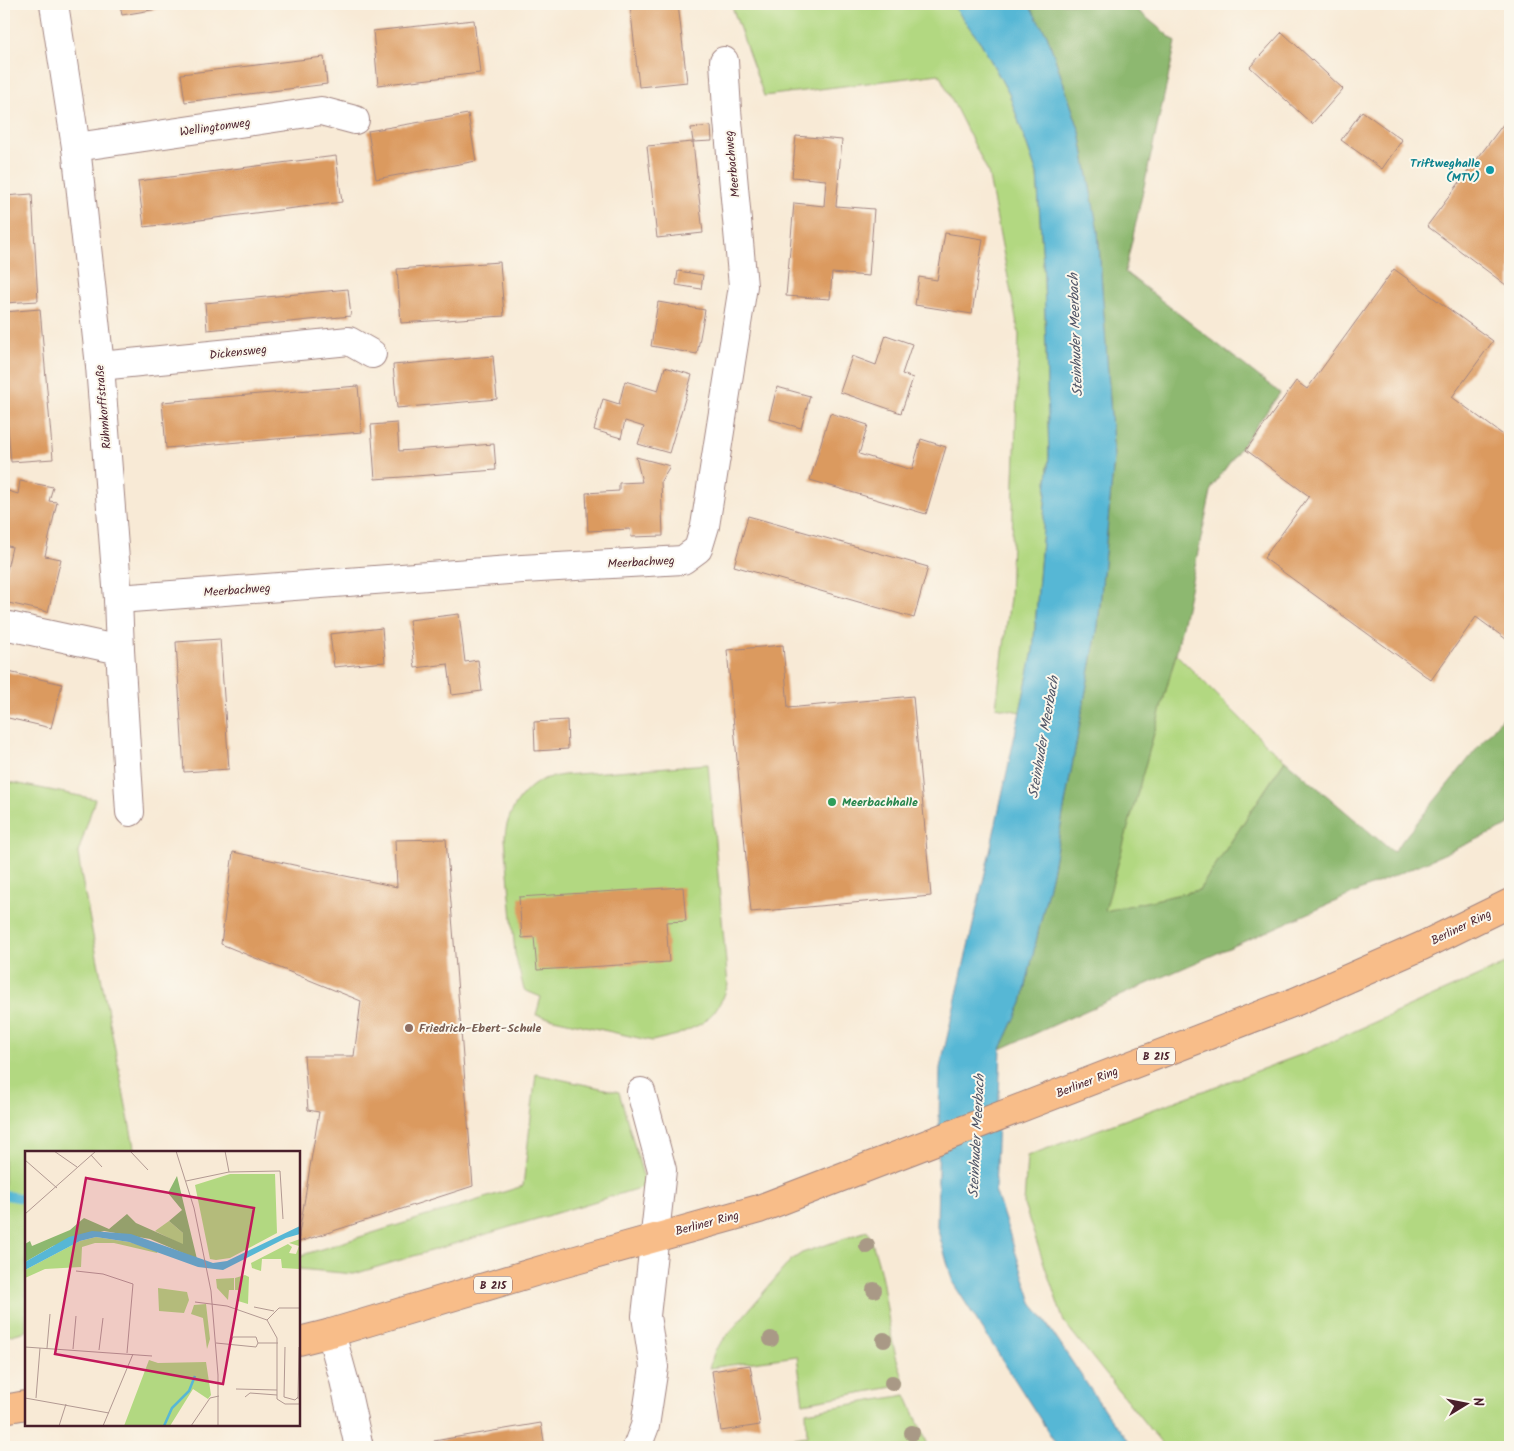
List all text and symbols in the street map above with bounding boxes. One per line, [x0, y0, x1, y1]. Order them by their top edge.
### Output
street label: Wellingtonweg [178, 113, 252, 142]
street label: Meerbachweg [720, 129, 745, 198]
place label: Triftweghalle (MTV) [1410, 154, 1480, 187]
marker: Triftweghalle (MTV) [1484, 164, 1496, 176]
water label: Steinhuder Meerbach [1063, 271, 1089, 397]
street label: Dickensweg [208, 340, 268, 365]
street label: Rühmkorffstraße [90, 363, 117, 450]
street label: Meerbachweg [607, 551, 675, 574]
street label: Meerbachweg [203, 579, 271, 602]
water label: Steinhuder Meerbach [1022, 673, 1066, 800]
place label: Meerbachhalle [842, 793, 918, 812]
marker: Meerbachhalle [826, 796, 838, 808]
street label: Berliner Ring [1428, 904, 1495, 950]
place label: Friedrich-Ebert-Schule [419, 1019, 541, 1038]
marker: Friedrich-Ebert-Schule [403, 1022, 415, 1034]
road number: B 215 [1137, 1048, 1175, 1064]
street label: Berliner Ring [1053, 1062, 1121, 1103]
water label: Steinhuder Meerbach [963, 1072, 991, 1198]
inset map [25, 1151, 300, 1426]
street label: Berliner Ring [673, 1206, 741, 1241]
road number: B 215 [474, 1276, 512, 1294]
north arrow [1442, 1378, 1492, 1428]
text: N [1466, 1396, 1489, 1408]

